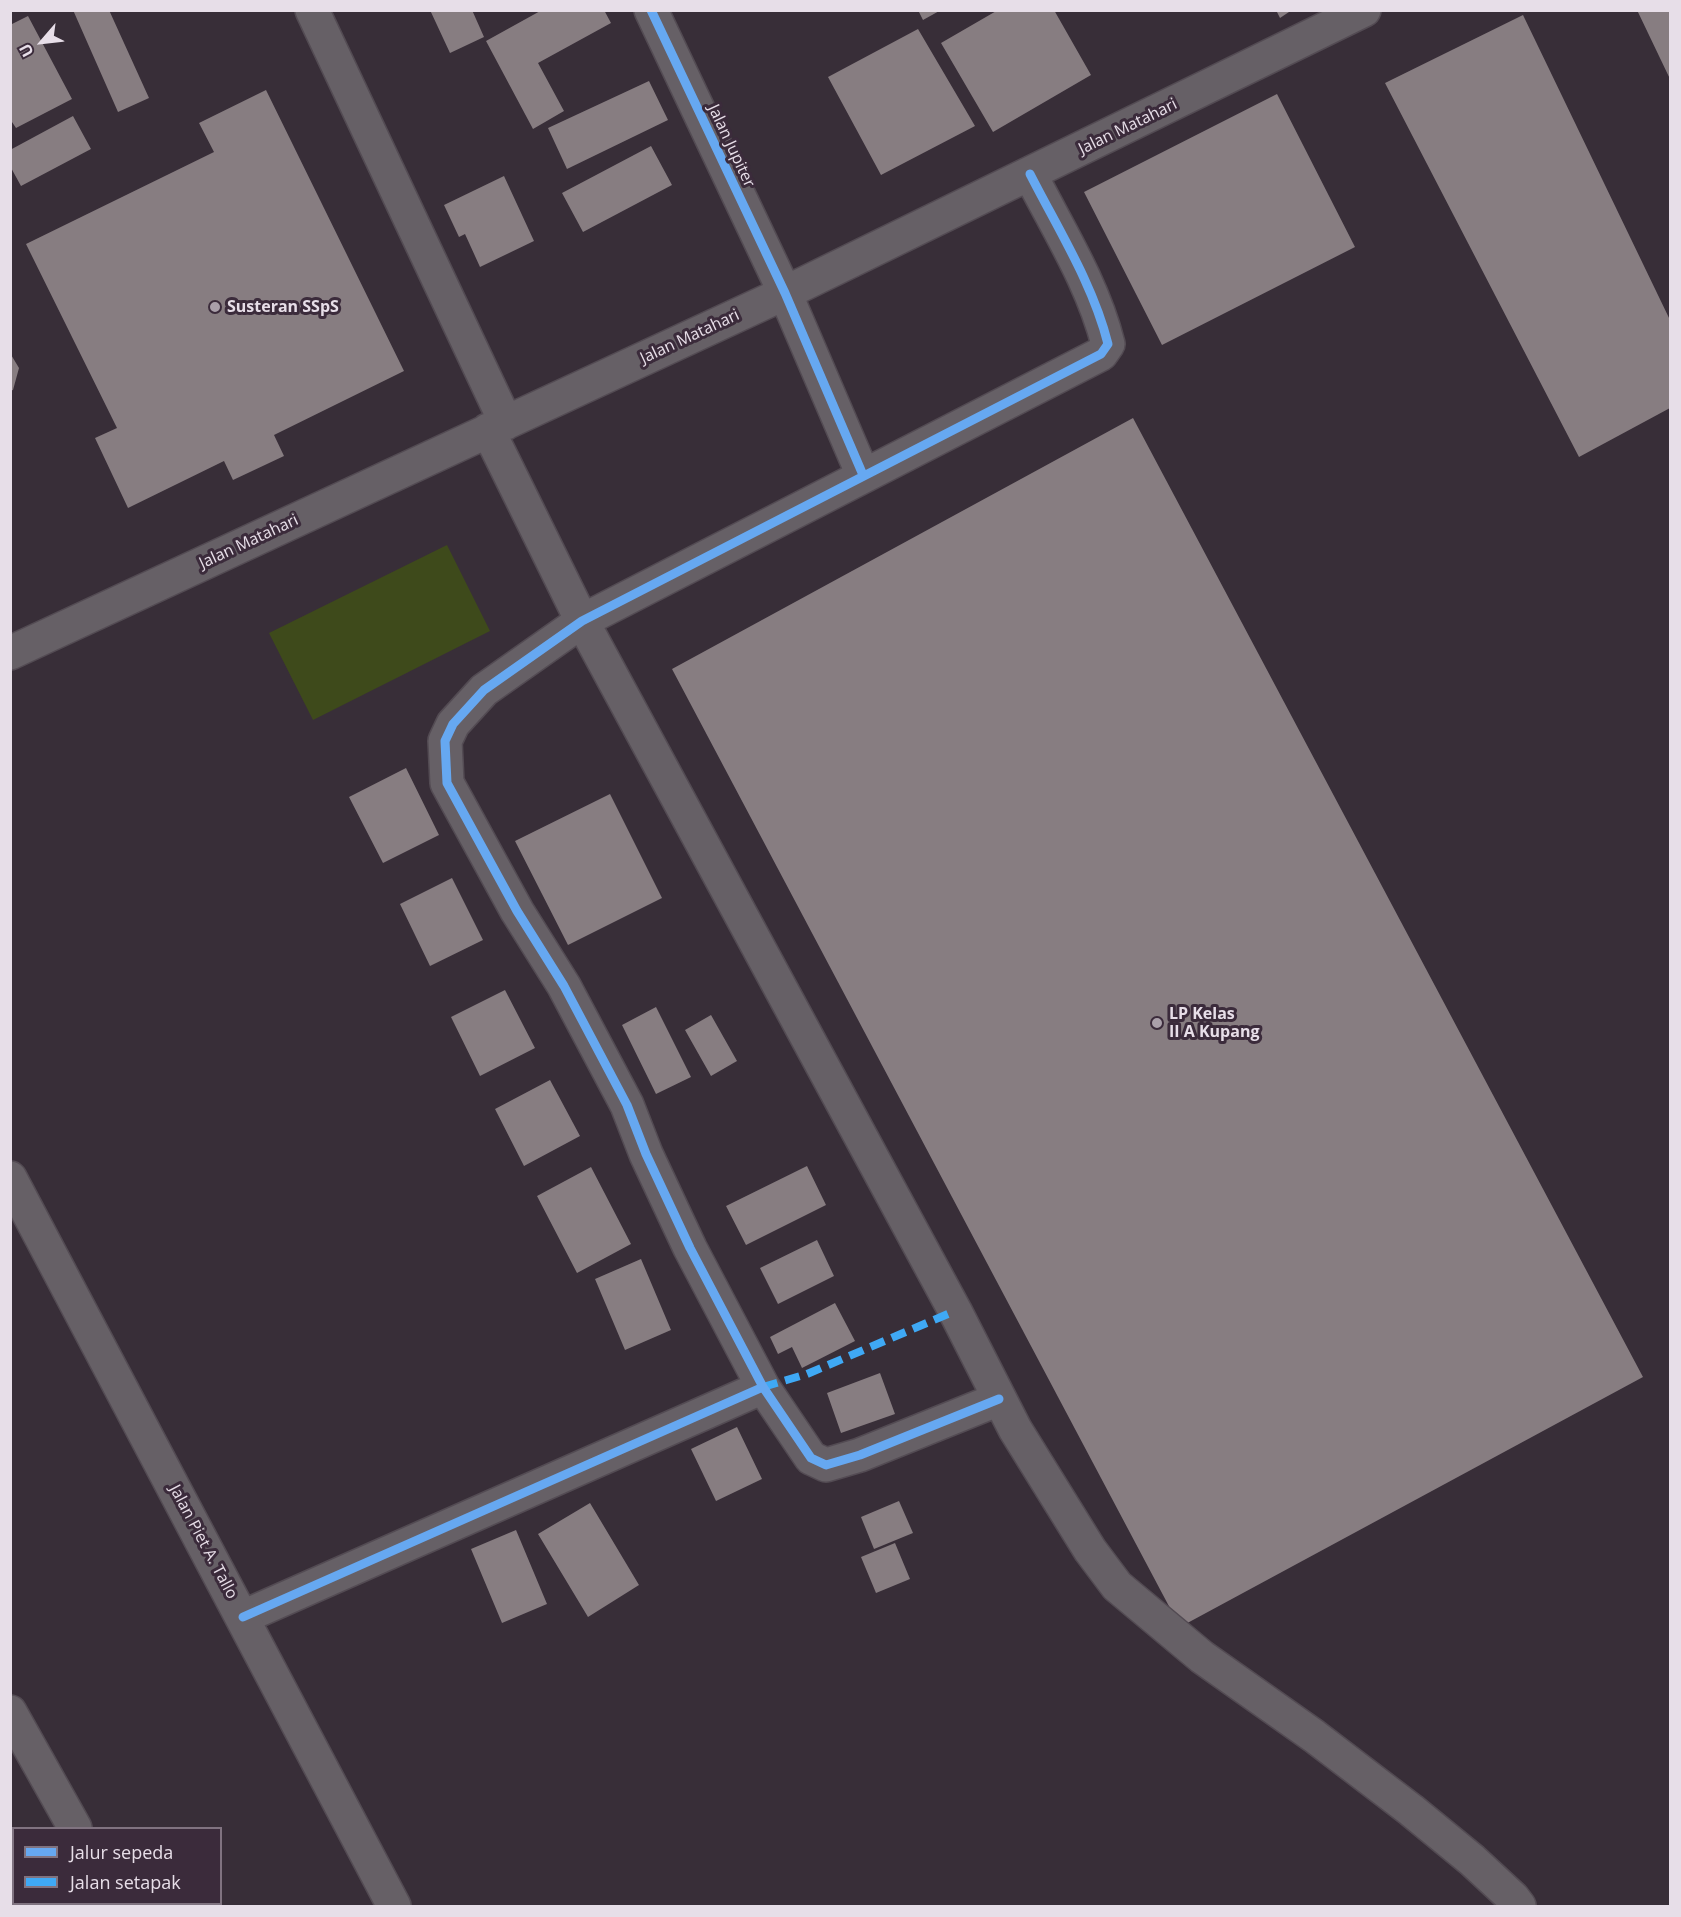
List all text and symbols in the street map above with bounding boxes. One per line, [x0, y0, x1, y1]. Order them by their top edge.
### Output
north arrow [12, 12, 72, 72]
text: U [14, 40, 39, 61]
street label: Jalan Matahari [1076, 95, 1180, 159]
street label: Jalan Jupiter [703, 101, 759, 191]
place label: Susteran SSpS [227, 297, 339, 317]
marker: Susteran SSpS [208, 300, 222, 314]
street label: Jalan Matahari [637, 306, 743, 368]
street label: Jalan Matahari [196, 511, 302, 573]
place label: LP Kelas II A Kupang [1169, 1004, 1259, 1042]
marker: LP Kelas II A Kupang [1150, 1016, 1164, 1030]
street label: Jalan Piet A. Tallo [165, 1482, 241, 1602]
legend [12, 1827, 222, 1905]
text: Jalur sepeda [70, 1840, 173, 1864]
text: Jalan setapak [70, 1870, 181, 1894]

